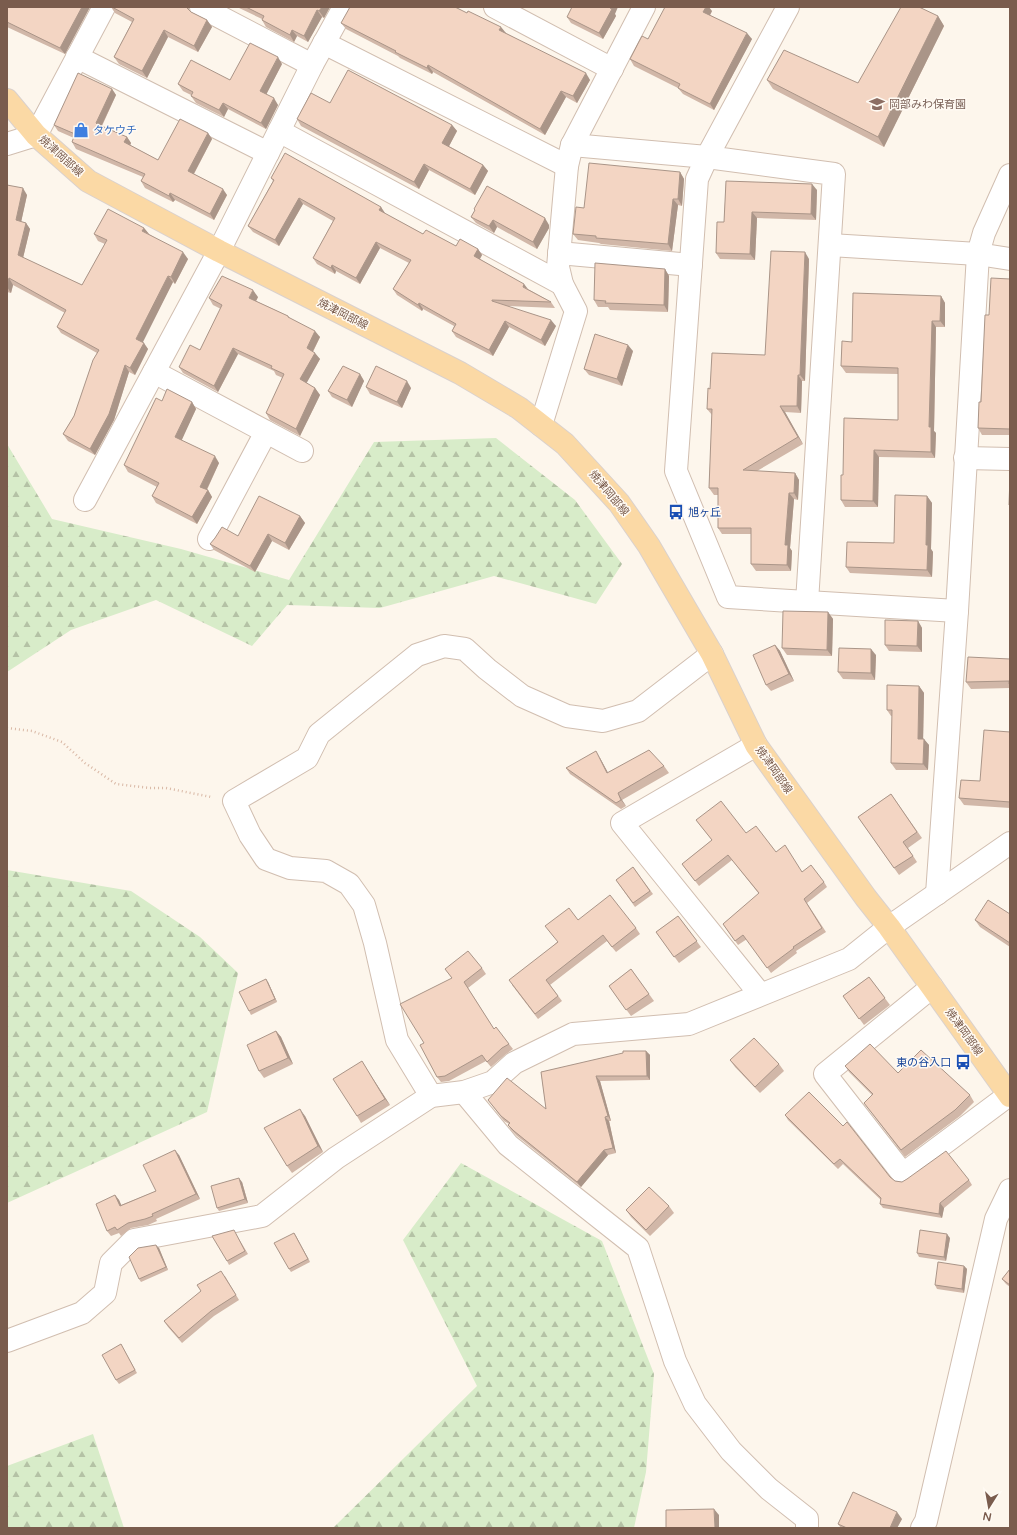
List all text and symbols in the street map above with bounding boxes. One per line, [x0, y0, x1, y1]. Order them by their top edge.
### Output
school or university icon: 岡部みわ保育園 [868, 95, 886, 113]
place label: 岡部みわ保育園 [889, 98, 966, 111]
shop icon: タケウチ [72, 121, 90, 139]
place label: タケウチ [93, 124, 137, 137]
street label: 焼津岡部線 [36, 133, 86, 179]
street label: 焼津岡部線 [316, 296, 370, 332]
street label: 焼津岡部線 [586, 468, 632, 518]
bus stop icon: 旭ヶ丘 [667, 503, 685, 521]
place label: 旭ヶ丘 [688, 506, 721, 519]
street label: 焼津岡部線 [753, 744, 795, 796]
street label: 焼津岡部線 [943, 1006, 985, 1058]
bus stop icon: 東の谷入口 [954, 1053, 972, 1071]
place label: 東の谷入口 [896, 1056, 951, 1069]
north arrow [969, 1487, 1009, 1527]
text: N [982, 1509, 993, 1524]

